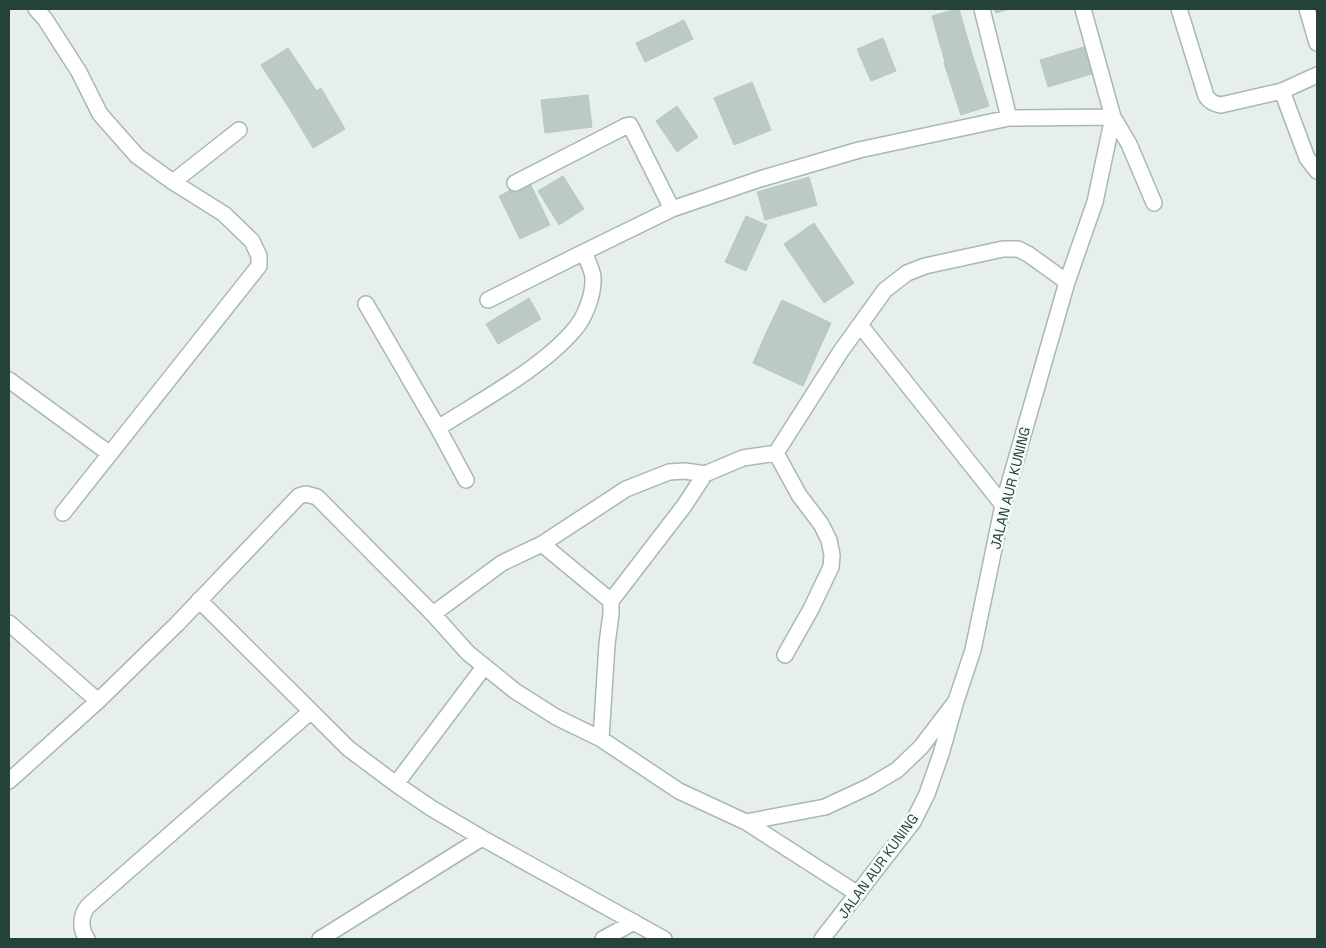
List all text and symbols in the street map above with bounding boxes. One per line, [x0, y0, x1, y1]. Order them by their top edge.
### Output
street label: JALAN AUR KUNING [986, 425, 1034, 551]
street label: JALAN AUR KUNING [834, 810, 922, 922]

